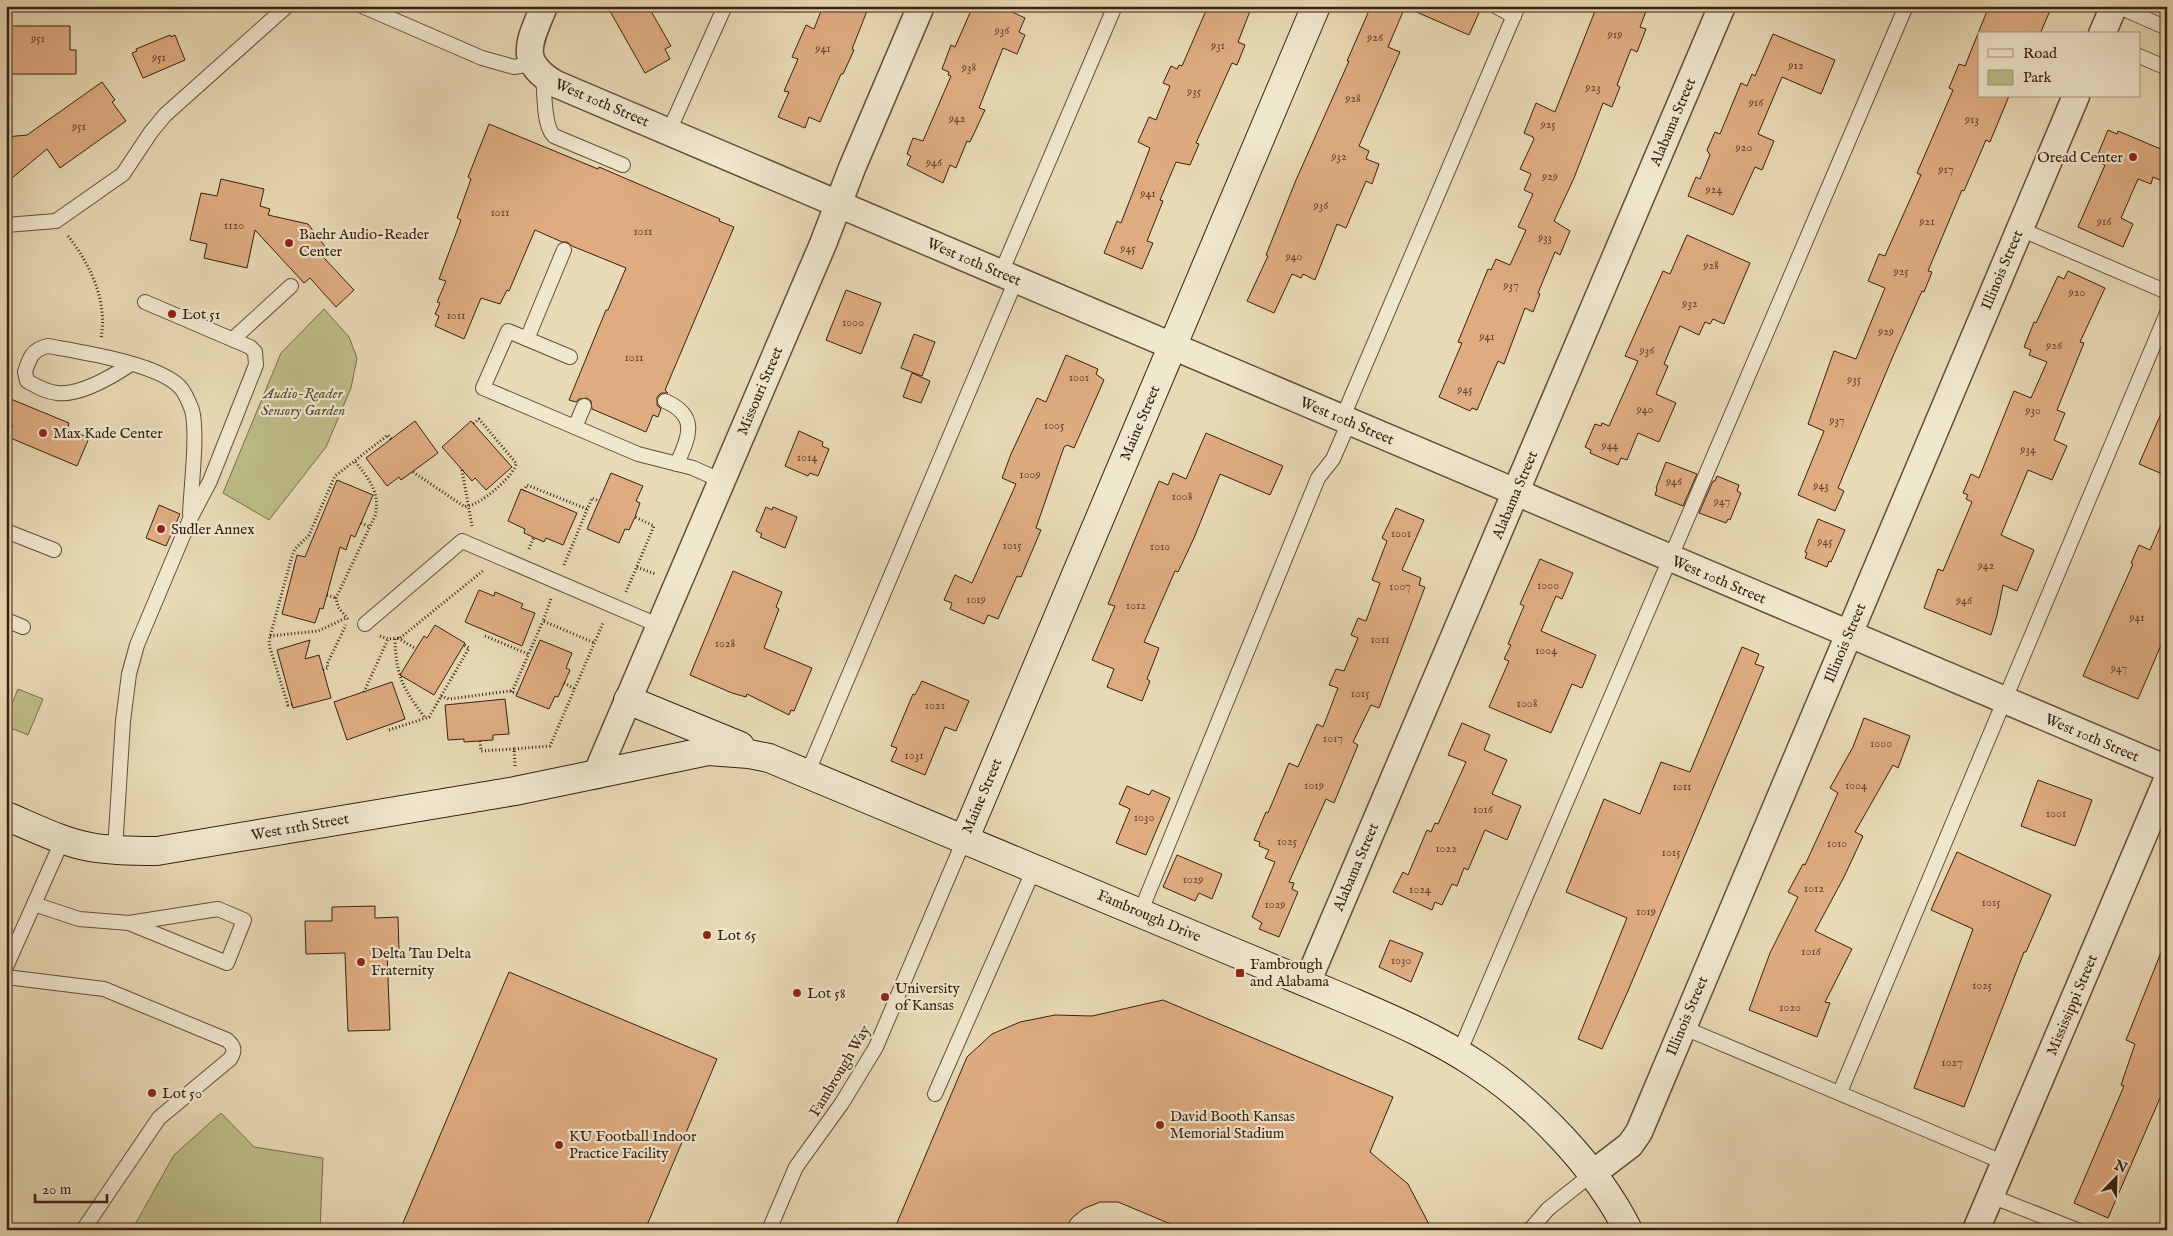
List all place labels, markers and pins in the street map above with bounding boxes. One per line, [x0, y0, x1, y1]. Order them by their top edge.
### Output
place label: Oread Center [2037, 148, 2123, 167]
marker: Oread Center [2127, 151, 2139, 163]
place label: Baehr Audio-Reader Center [299, 225, 430, 261]
marker: Baehr Audio-Reader Center [283, 237, 295, 249]
place label: Lot 51 [182, 305, 220, 324]
marker: Lot 51 [166, 308, 178, 320]
place label: Max Kade Center [53, 424, 163, 443]
marker: Max Kade Center [37, 427, 49, 439]
place label: Sudler Annex [171, 520, 255, 539]
marker: Sudler Annex [155, 523, 167, 535]
place label: Lot 65 [717, 926, 757, 945]
marker: Lot 65 [701, 929, 713, 941]
place label: Delta Tau Delta Fraternity [371, 944, 471, 980]
place label: Fambrough and Alabama [1250, 955, 1330, 991]
marker: Delta Tau Delta Fraternity [355, 956, 367, 968]
marker: Fambrough and Alabama [1234, 967, 1246, 979]
place label: University of Kansas [895, 979, 961, 1015]
place label: Lot 58 [807, 984, 846, 1003]
marker: Lot 58 [791, 987, 803, 999]
marker: University of Kansas [879, 991, 891, 1003]
place label: Lot 50 [162, 1084, 202, 1103]
marker: Lot 50 [146, 1087, 158, 1099]
place label: David Booth Kansas Memorial Stadium [1170, 1107, 1295, 1143]
marker: David Booth Kansas Memorial Stadium [1154, 1119, 1166, 1131]
place label: KU Football Indoor Practice Facility [569, 1127, 697, 1163]
marker: KU Football Indoor Practice Facility [553, 1139, 565, 1151]

